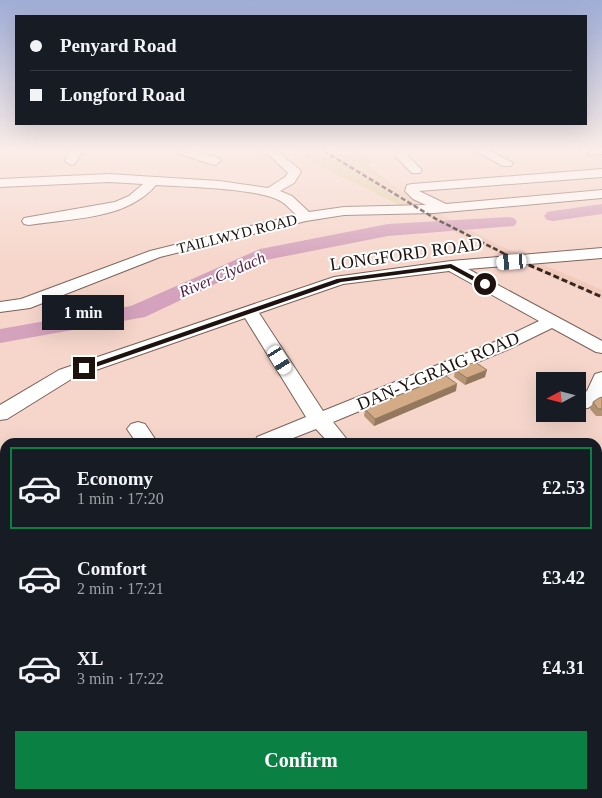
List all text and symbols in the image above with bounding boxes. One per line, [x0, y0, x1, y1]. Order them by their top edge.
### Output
text: Penyard Road [60, 35, 177, 56]
text: Longford Road [60, 84, 185, 105]
street label: TAILLWYD ROAD [175, 211, 299, 257]
street label: LONGFORD ROAD [329, 233, 483, 275]
water label: River Clydach [176, 249, 268, 302]
car [496, 253, 527, 271]
route start [474, 273, 496, 295]
callout: 1 min [43, 296, 125, 330]
text: 1 min [64, 304, 102, 321]
street label: DAN-Y-GRAIG ROAD [354, 328, 522, 414]
car [265, 343, 294, 377]
route end [73, 357, 95, 379]
north arrow [536, 372, 586, 422]
map controls [536, 372, 586, 422]
icon: car [17, 466, 62, 511]
text: Economy [77, 468, 153, 489]
text: £2.53 [542, 477, 585, 498]
text: 1 min · 17:20 [77, 490, 164, 507]
icon: car [17, 556, 62, 601]
text: Comfort [77, 558, 147, 579]
text: £3.42 [542, 567, 585, 588]
text: 2 min · 17:21 [77, 580, 164, 597]
icon: car [17, 646, 62, 691]
text: XL [77, 648, 103, 669]
text: £4.31 [542, 657, 585, 678]
text: 3 min · 17:22 [77, 670, 164, 687]
button: Confirm [15, 731, 587, 789]

